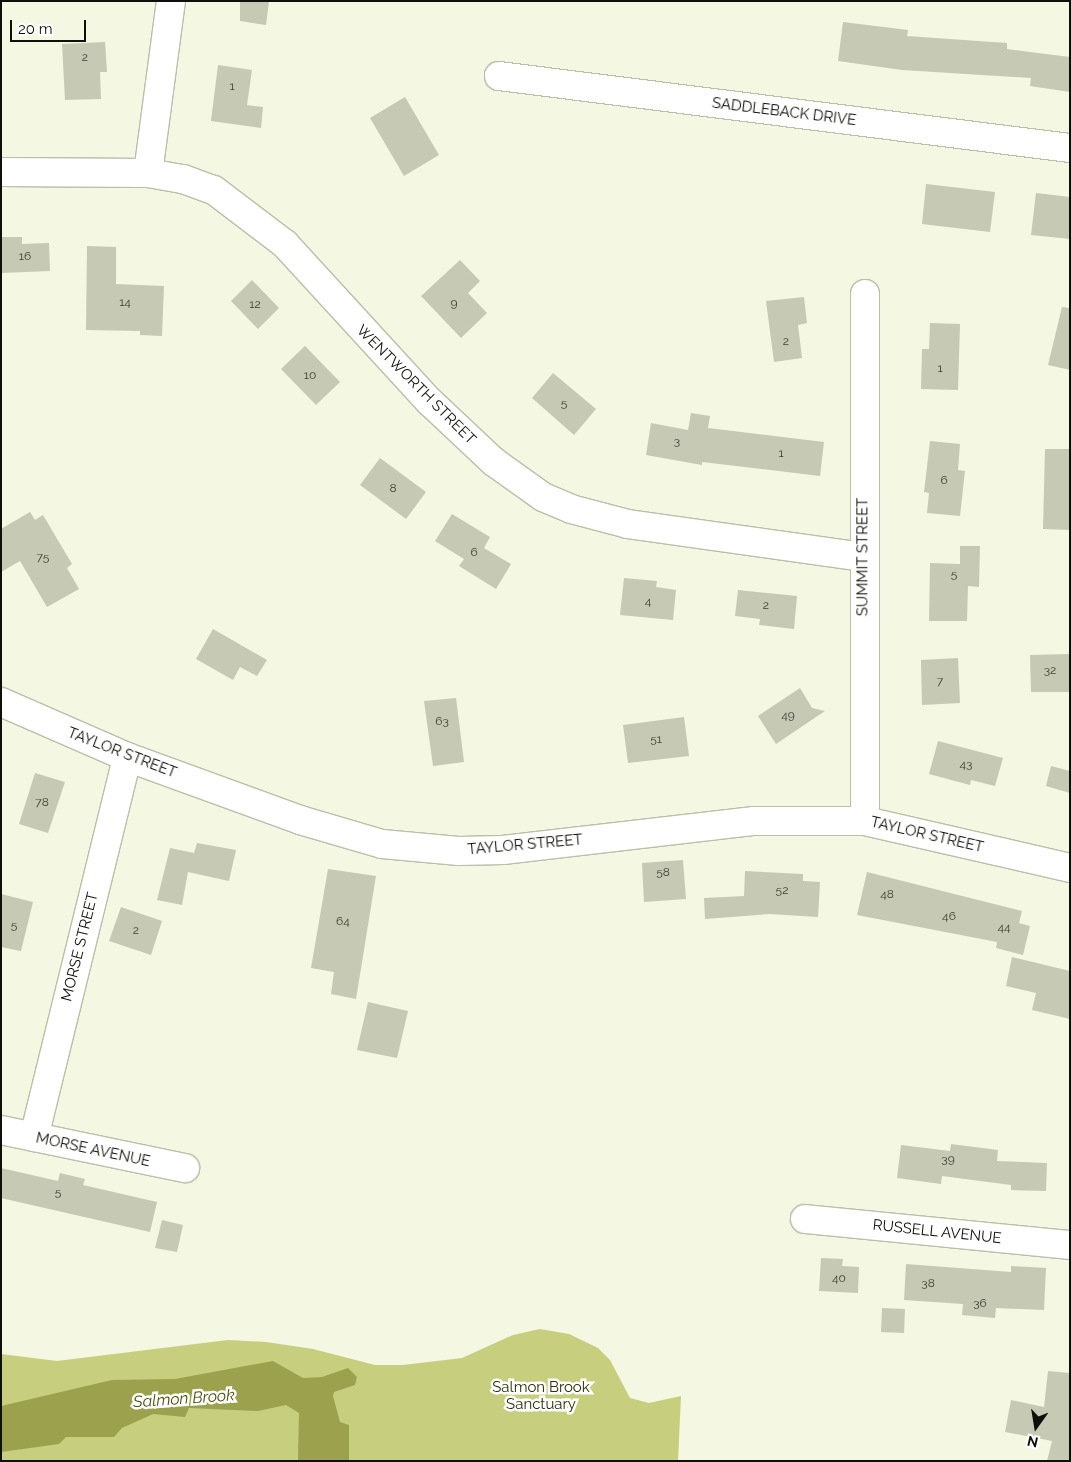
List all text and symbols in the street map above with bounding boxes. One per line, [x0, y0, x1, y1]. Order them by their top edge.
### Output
scale bar [12, 10, 89, 42]
text: 20 m [18, 20, 53, 38]
house number: 2 [82, 51, 88, 65]
house number: 1 [229, 80, 235, 94]
street label: SADDLEBACK DRIVE [711, 94, 857, 130]
house number: 16 [19, 250, 31, 264]
house number: 14 [119, 296, 131, 310]
house number: 9 [450, 297, 458, 311]
house number: 12 [249, 298, 261, 312]
street label: WENTWORTH STREET [353, 322, 479, 448]
house number: 2 [783, 335, 789, 349]
house number: 1 [937, 362, 943, 376]
house number: 10 [304, 369, 316, 383]
house number: 5 [561, 397, 567, 411]
house number: 3 [674, 435, 680, 449]
house number: 1 [778, 447, 784, 461]
house number: 6 [940, 474, 948, 488]
house number: 8 [389, 482, 397, 496]
street label: SUMMIT STREET [854, 498, 872, 616]
house number: 6 [470, 546, 478, 560]
house number: 75 [37, 551, 49, 565]
house number: 5 [951, 568, 957, 582]
house number: 4 [645, 595, 651, 609]
house number: 2 [763, 599, 769, 613]
house number: 32 [1044, 664, 1056, 678]
house number: 7 [937, 675, 943, 689]
house number: 49 [781, 709, 795, 723]
house number: 63 [435, 715, 449, 729]
street label: TAYLOR STREET [65, 724, 179, 782]
house number: 51 [650, 733, 662, 747]
house number: 43 [960, 758, 972, 772]
house number: 78 [35, 796, 49, 810]
street label: TAYLOR STREET [869, 813, 985, 857]
street label: TAYLOR STREET [467, 831, 583, 859]
house number: 58 [656, 866, 670, 880]
house number: 52 [776, 884, 788, 898]
house number: 48 [880, 888, 894, 902]
street label: MORSE STREET [58, 891, 102, 1003]
house number: 46 [942, 910, 956, 924]
house number: 64 [336, 915, 350, 929]
house number: 5 [11, 919, 17, 933]
house number: 44 [997, 921, 1011, 935]
house number: 2 [133, 924, 139, 938]
street label: MORSE AVENUE [34, 1129, 152, 1171]
house number: 39 [941, 1153, 955, 1167]
house number: 5 [55, 1186, 61, 1200]
street label: RUSSELL AVENUE [871, 1216, 1003, 1248]
house number: 40 [832, 1272, 846, 1286]
house number: 38 [921, 1277, 935, 1291]
house number: 36 [973, 1297, 987, 1311]
park label: Salmon Brook Sanctuary [492, 1378, 590, 1413]
water label: Salmon Brook [133, 1386, 235, 1412]
north arrow [1011, 1402, 1061, 1452]
text: N [1026, 1433, 1040, 1451]

